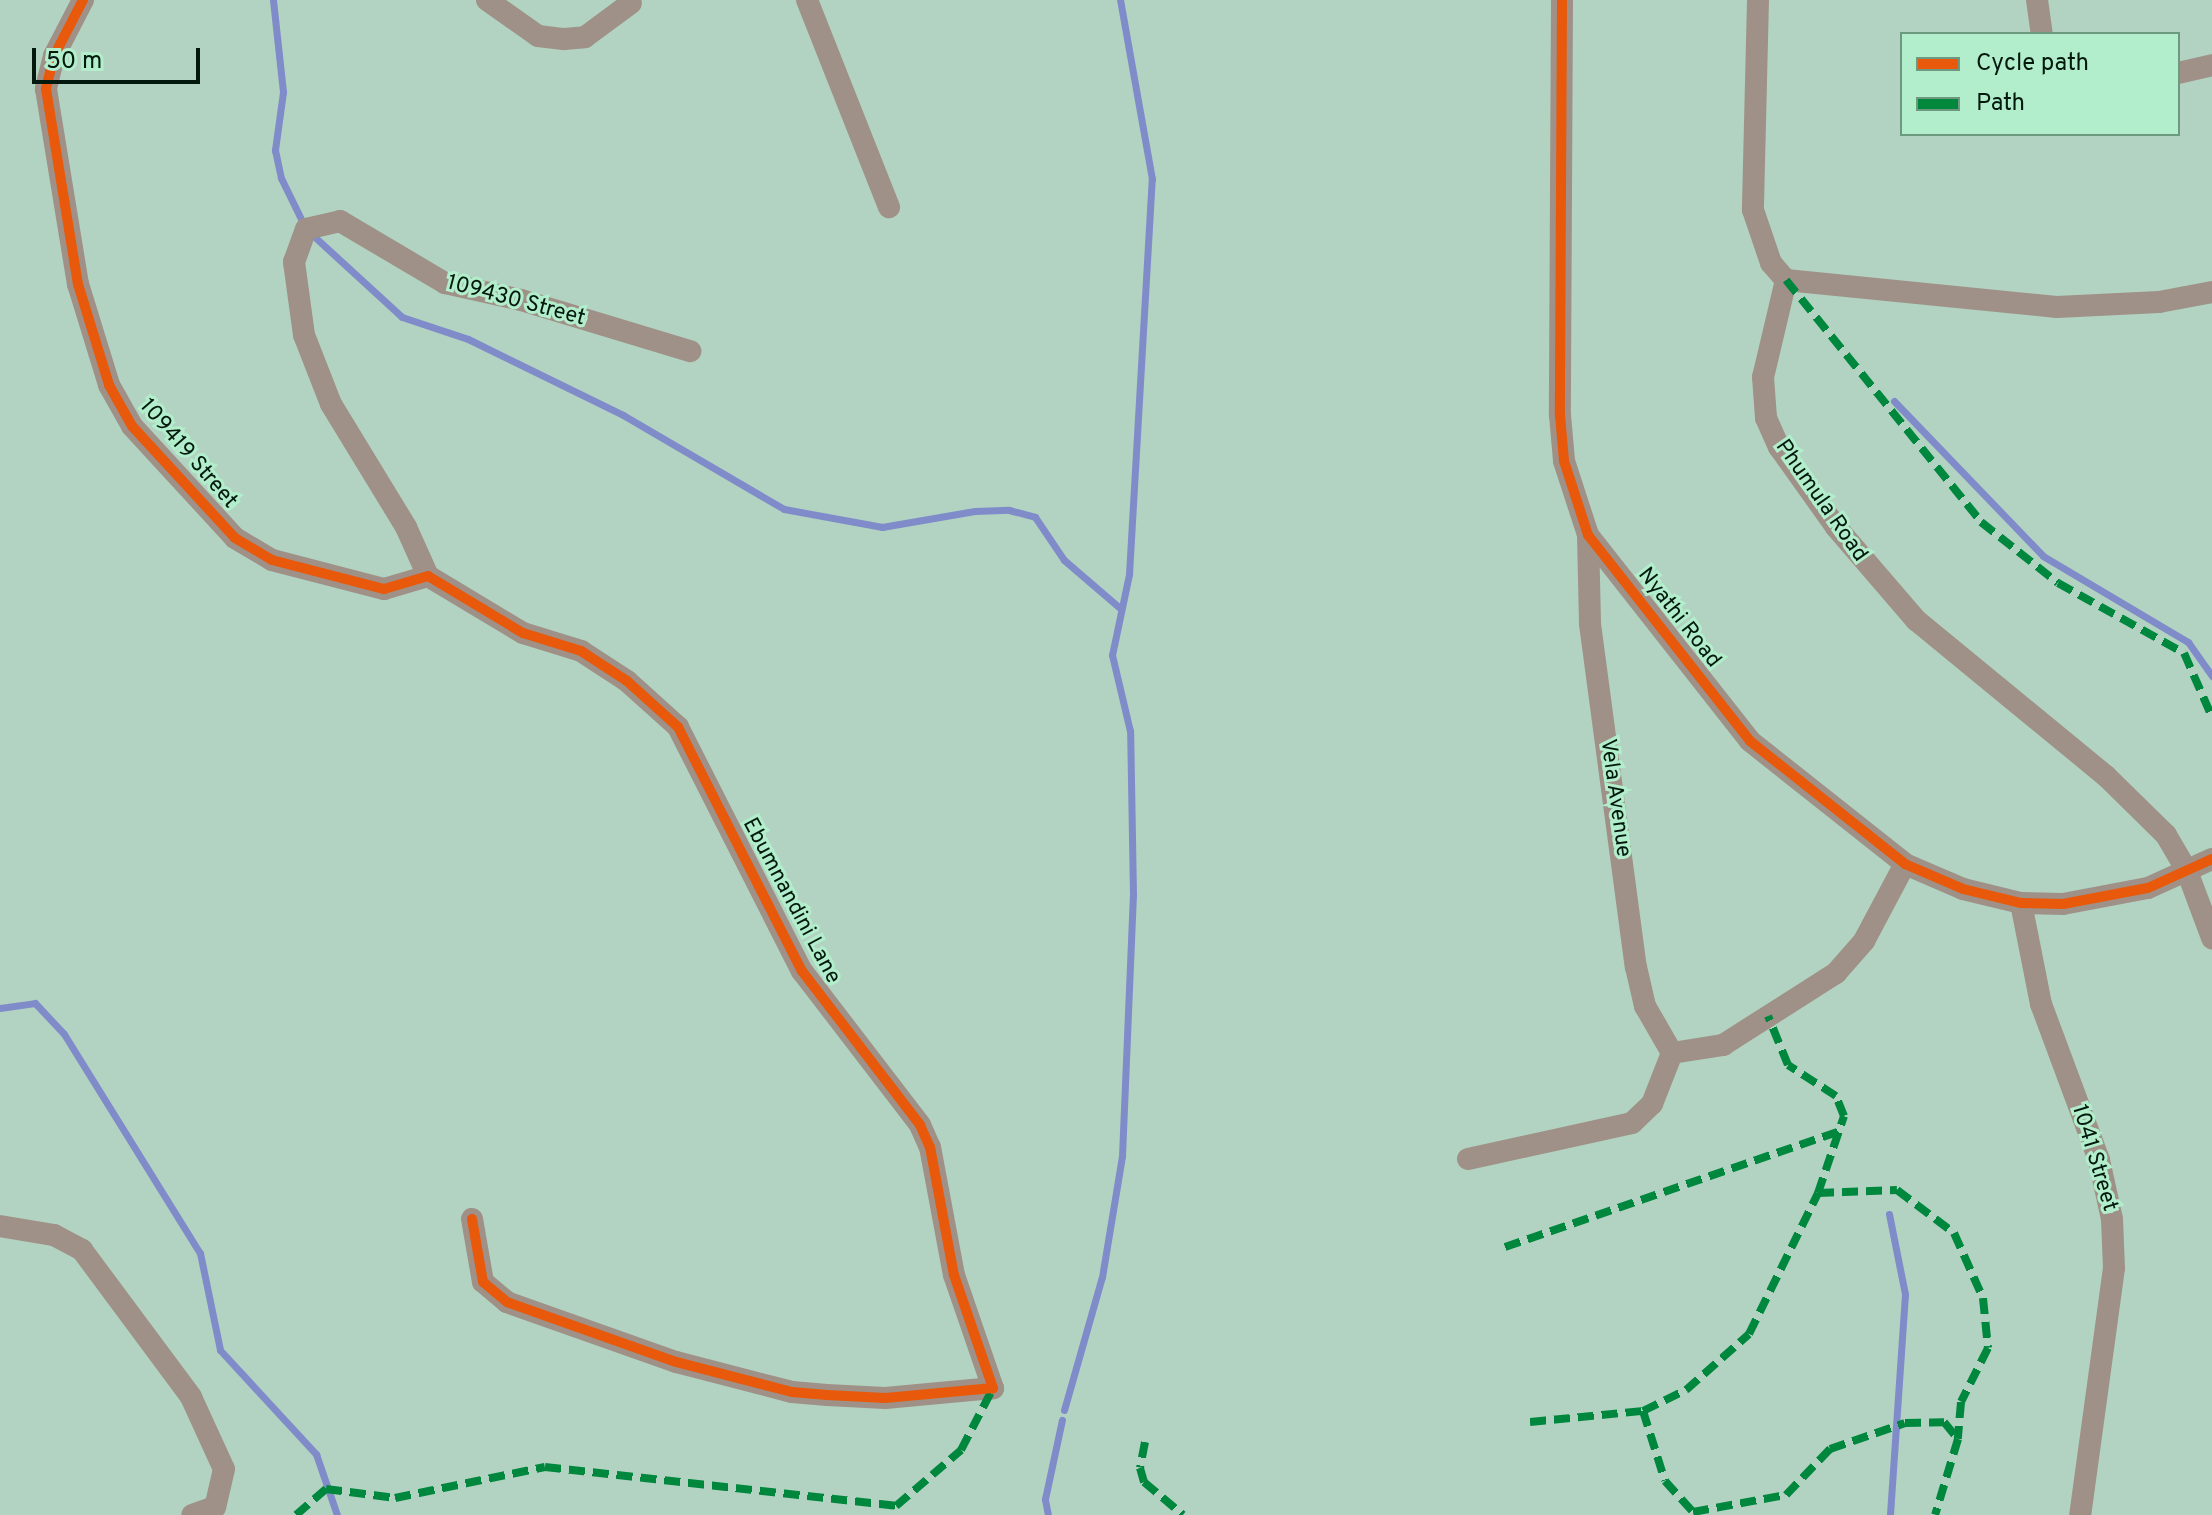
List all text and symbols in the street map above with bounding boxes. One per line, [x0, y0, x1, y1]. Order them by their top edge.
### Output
scale bar [36, 32, 204, 82]
legend [1900, 32, 2180, 136]
text: 50 m [46, 47, 102, 77]
text: Cycle path [1976, 49, 2089, 79]
text: Path [1976, 89, 2025, 119]
street label: 109430 Street [444, 270, 588, 332]
street label: 109419 Street [133, 394, 243, 514]
street label: Phumula Road [1769, 435, 1873, 567]
street label: Nyathi Road [1632, 563, 1726, 673]
street label: Vela Avenue [1594, 737, 1636, 859]
street label: Ebumnandini Lane [736, 814, 846, 988]
street label: 1041 Street [2065, 1102, 2123, 1214]

